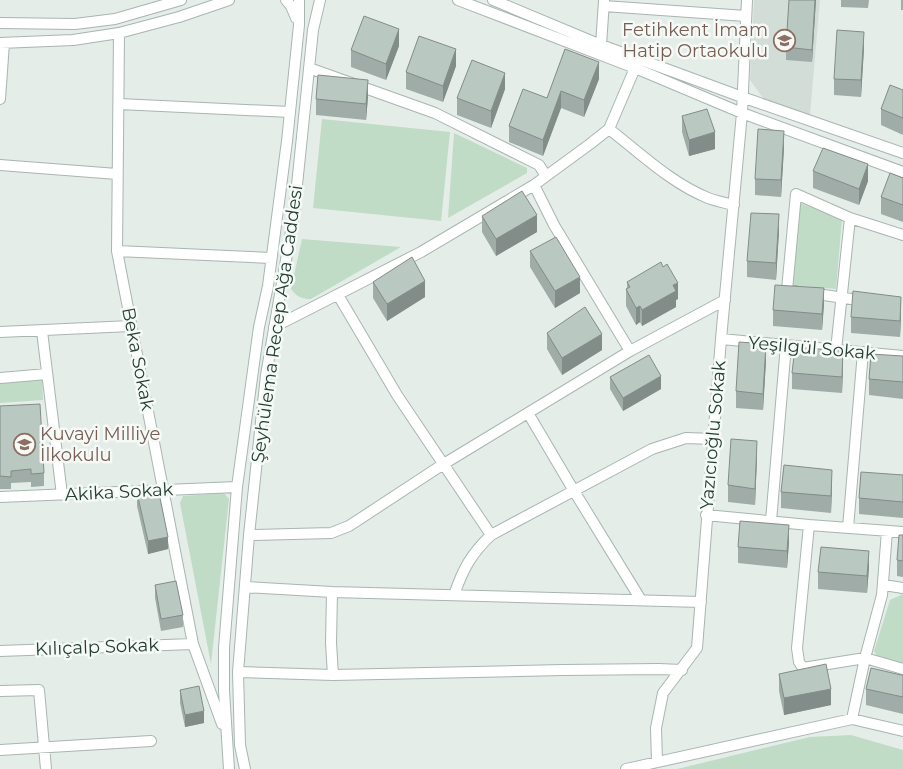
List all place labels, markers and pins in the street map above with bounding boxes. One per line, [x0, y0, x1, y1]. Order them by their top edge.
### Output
place label: Fetihkent İmam Hatip Ortaokulu [622, 19, 768, 62]
school or university icon: Fetihkent İmam Hatip Ortaokulu [772, 28, 796, 52]
place label: Kuvayi Milliye İlkokulu [40, 423, 161, 466]
school or university icon: Kuvayi Milliye İlkokulu [12, 432, 36, 456]

